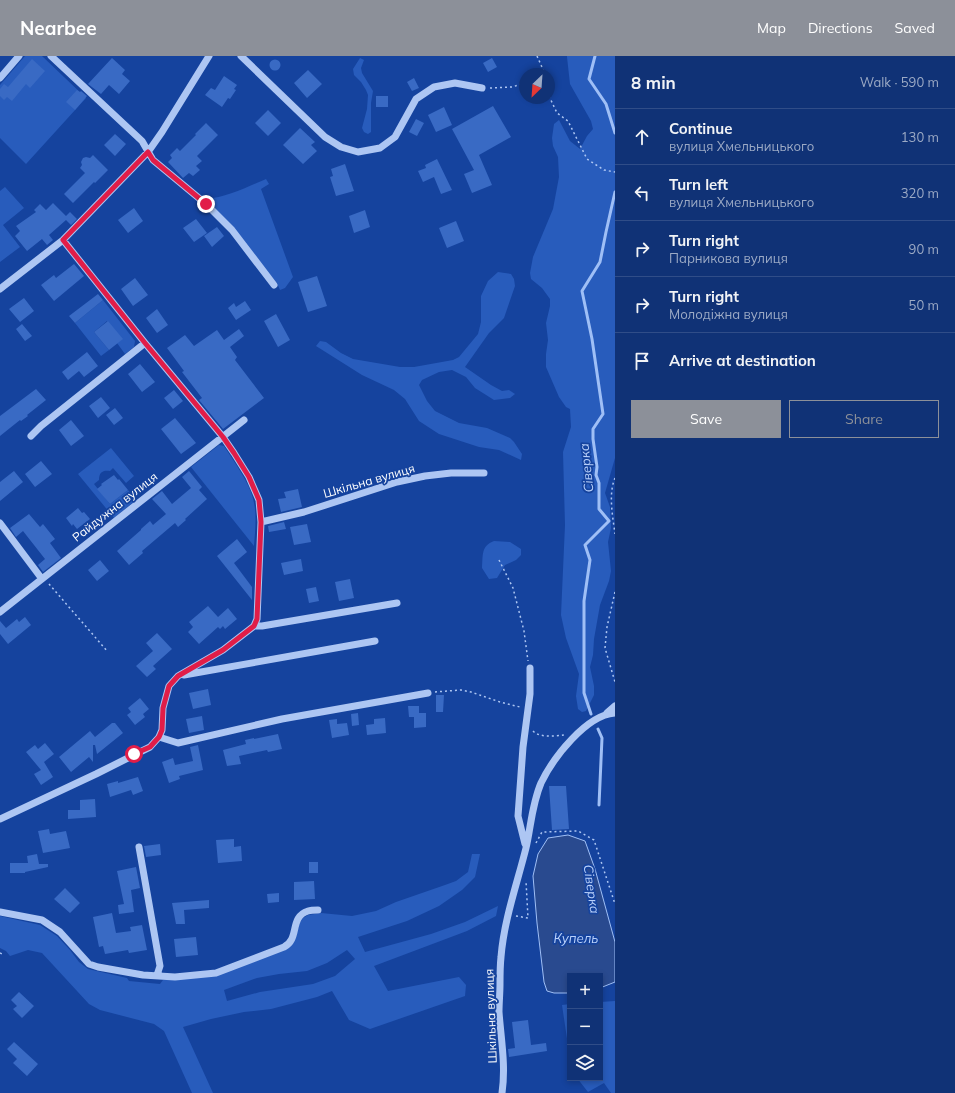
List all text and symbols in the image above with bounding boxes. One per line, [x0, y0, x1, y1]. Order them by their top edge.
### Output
text: Nearbee [20, 16, 97, 40]
text: Map [757, 19, 786, 37]
text: Directions [808, 19, 873, 37]
text: Saved [895, 19, 935, 37]
north arrow [519, 68, 555, 104]
text: 8 min [631, 72, 676, 93]
text: Walk · 590 m [860, 74, 939, 90]
text: Continue [669, 119, 732, 138]
icon: ahead [631, 126, 653, 148]
text: 130 m [901, 129, 939, 145]
text: вулиця Хмельницького [669, 138, 814, 154]
text: Turn left [669, 175, 728, 194]
icon: left [631, 182, 653, 204]
text: 320 m [901, 185, 939, 201]
text: вулиця Хмельницького [669, 194, 814, 210]
route end [197, 195, 215, 213]
text: Turn right [669, 231, 739, 250]
icon: right [631, 238, 653, 260]
text: 90 m [909, 241, 939, 257]
text: Парникова вулиця [669, 250, 788, 266]
text: Turn right [669, 287, 739, 306]
icon: right [631, 294, 653, 316]
text: 50 m [909, 297, 939, 313]
text: Молодіжна вулиця [669, 306, 788, 322]
icon: arrive [631, 350, 653, 372]
text: Arrive at destination [669, 351, 816, 370]
button: Save [631, 400, 781, 438]
button: Share [789, 400, 939, 438]
water label: Сіверка [575, 443, 597, 493]
street label: Шкільна вулиця [321, 460, 416, 501]
street label: Райдужна вулиця [69, 469, 160, 545]
route start [125, 745, 143, 763]
water label: Сіверка [581, 863, 603, 915]
water label: Купель [554, 930, 598, 946]
street label: Шкільна вулиця [481, 968, 500, 1064]
map controls [567, 973, 603, 1081]
button: + [567, 973, 603, 1009]
button: − [567, 1009, 603, 1045]
button: layers [567, 1045, 603, 1081]

